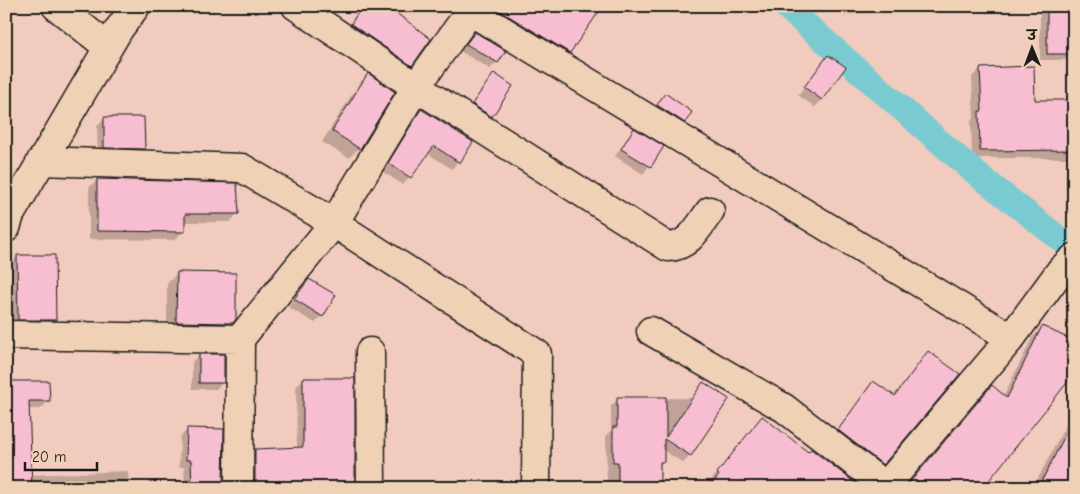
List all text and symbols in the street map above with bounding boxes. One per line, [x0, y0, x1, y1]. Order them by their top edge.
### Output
north arrow [1008, 22, 1058, 72]
text: उ [1025, 27, 1038, 44]
scale bar [25, 439, 98, 471]
text: 20 m [32, 448, 66, 466]

